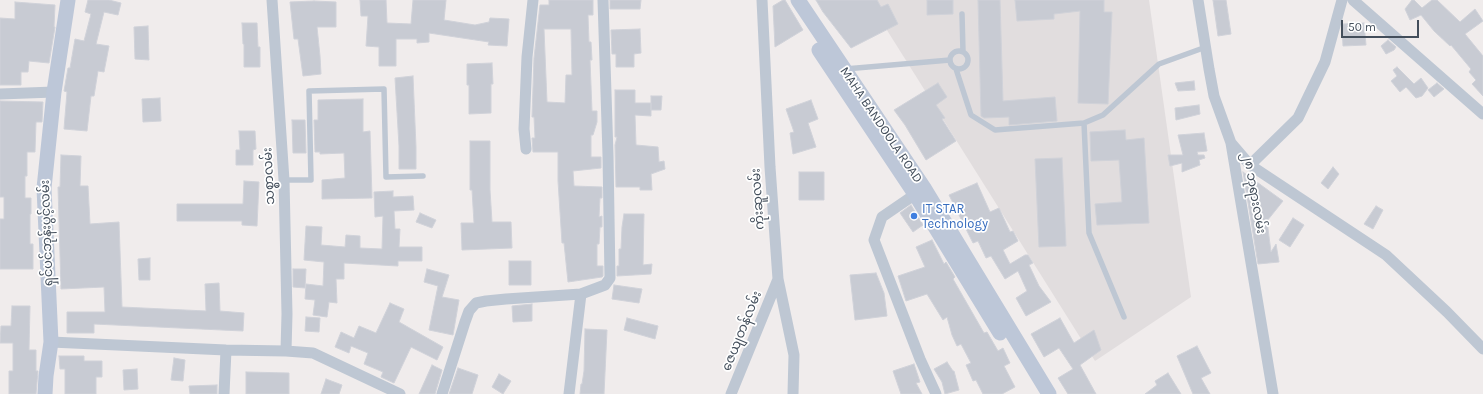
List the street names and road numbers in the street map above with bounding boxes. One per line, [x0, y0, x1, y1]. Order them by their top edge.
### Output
street label: MAHA BANDOOLA ROAD [836, 64, 926, 186]
street label: သစ္စာလမ်း [260, 147, 278, 205]
street label: ၂၈ ဘုရားလမ်း [1239, 151, 1269, 235]
street label: ကိုးဆူလမ်း [748, 168, 768, 230]
street label: ရှင်ပင်ဘုန်းပွင့်လမ်း [37, 180, 57, 286]
street label: ဇေယျတန်လမ်း [719, 289, 765, 373]

